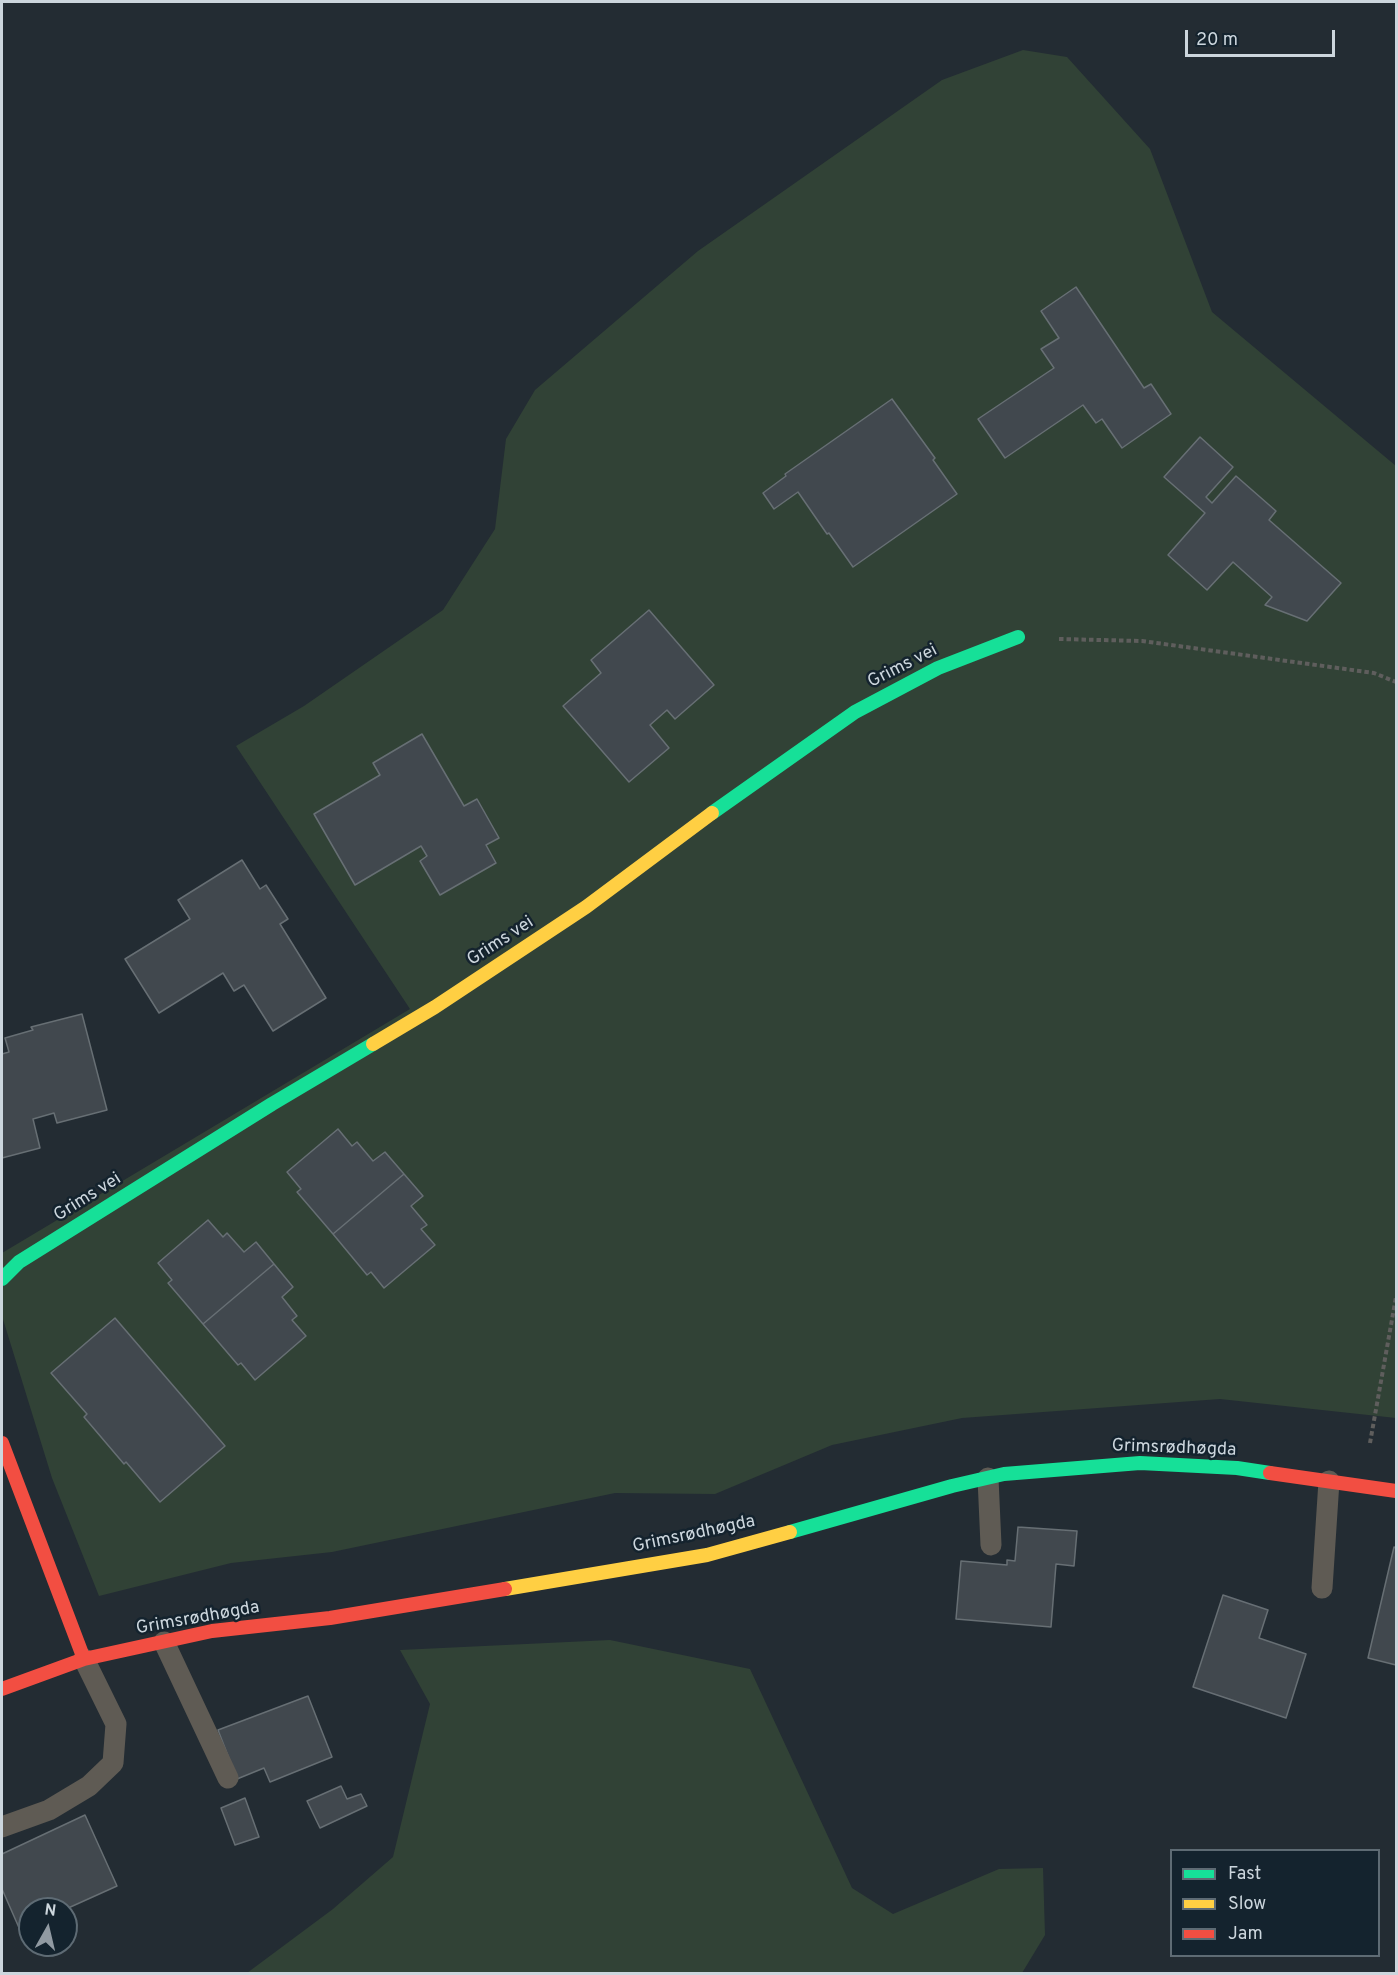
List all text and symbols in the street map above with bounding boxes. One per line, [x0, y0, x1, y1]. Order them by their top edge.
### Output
scale bar [1188, 18, 1338, 56]
text: 20 m [1196, 29, 1238, 52]
street label: Grims vei [865, 640, 941, 694]
street label: Grims vei [464, 912, 538, 972]
street label: Grims vei [50, 1169, 126, 1227]
street label: Grimsrødhøgda [1111, 1436, 1237, 1462]
street label: Grimsrødhøgda [631, 1511, 757, 1559]
street label: Grimsrødhøgda [135, 1598, 261, 1640]
legend [1170, 1849, 1380, 1957]
text: Fast [1228, 1863, 1261, 1886]
text: Slow [1228, 1893, 1266, 1916]
north arrow [18, 1897, 78, 1957]
text: N [43, 1900, 57, 1922]
text: Jam [1228, 1923, 1263, 1946]

